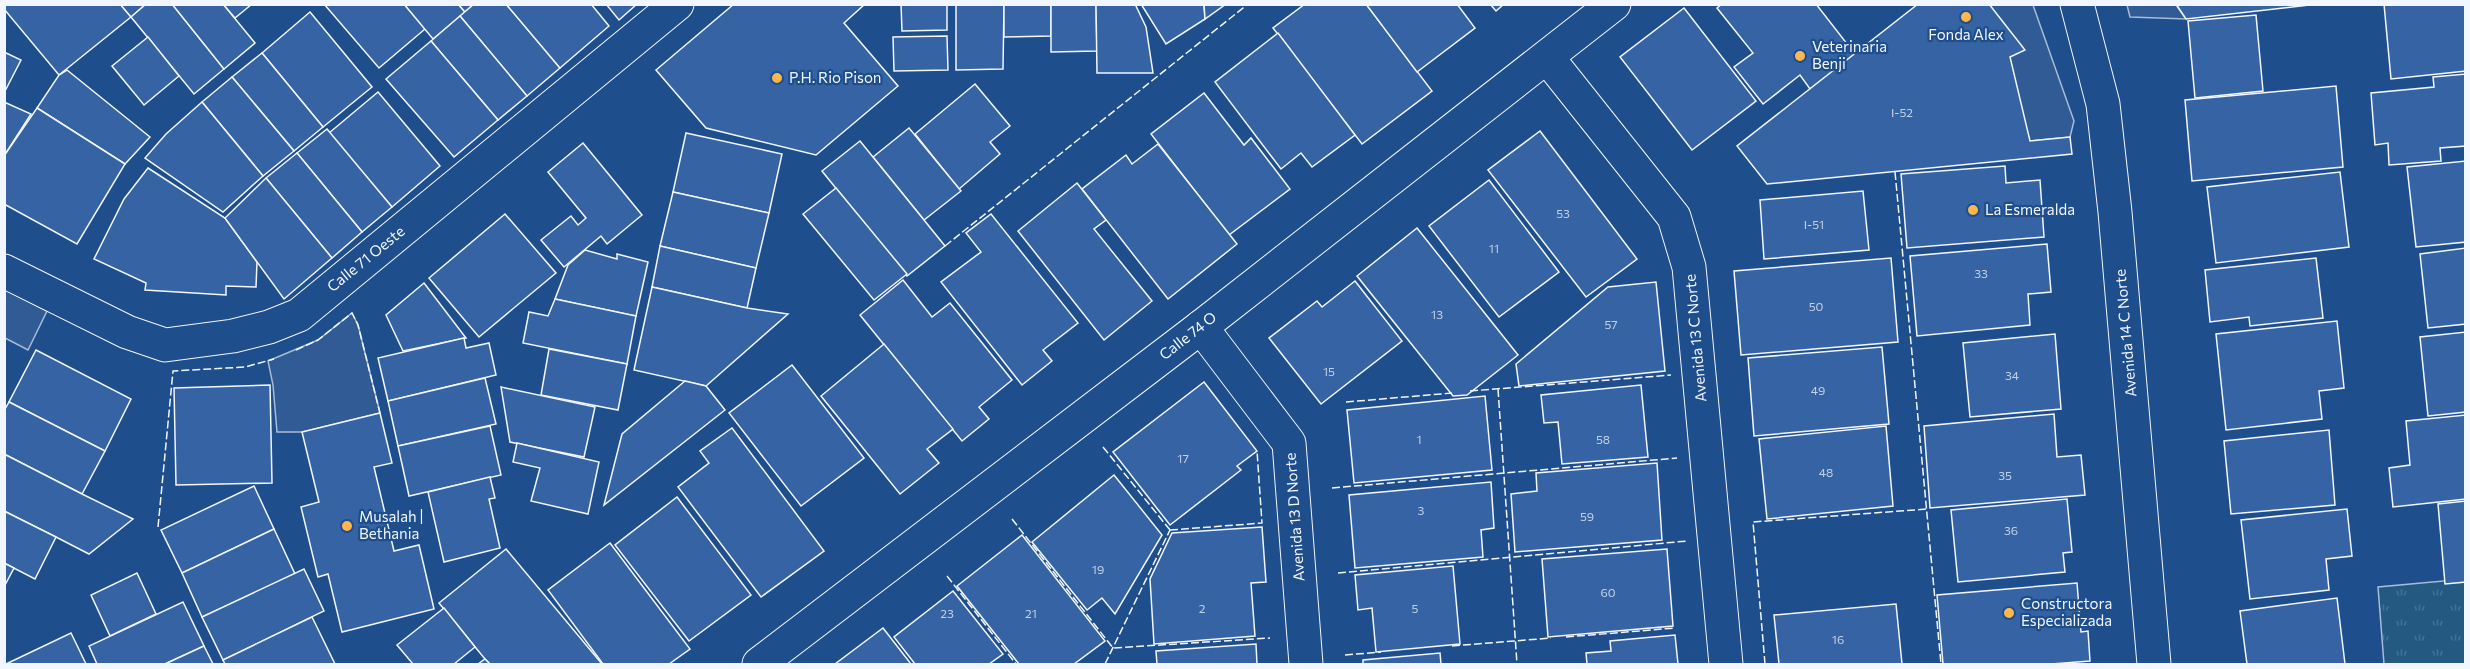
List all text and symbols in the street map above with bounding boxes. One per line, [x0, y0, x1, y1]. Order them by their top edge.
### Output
marker: Fonda Alex [1959, 10, 1973, 24]
place label: Fonda Alex [1928, 25, 2004, 43]
place label: Veterinaria Benji [1812, 37, 1887, 72]
marker: Veterinaria Benji [1793, 49, 1807, 63]
place label: P.H. Rio Pison [789, 68, 881, 86]
marker: P.H. Rio Pison [770, 71, 784, 85]
house number: I-52 [1891, 105, 1913, 119]
place label: La Esmeralda [1985, 200, 2075, 218]
marker: La Esmeralda [1966, 203, 1980, 217]
house number: 53 [1556, 206, 1570, 220]
house number: I-51 [1804, 217, 1824, 231]
street label: Calle 71 Oeste [323, 221, 408, 295]
house number: 11 [1489, 241, 1499, 255]
house number: 33 [1974, 266, 1988, 280]
street label: Avenida 14 C Norte [2110, 268, 2140, 398]
street label: Avenida 13 C Norte [1680, 273, 1710, 403]
house number: 50 [1809, 299, 1824, 313]
street label: Calle 74 O [1155, 307, 1220, 363]
house number: 13 [1431, 307, 1443, 321]
house number: 57 [1604, 317, 1618, 331]
house number: 15 [1323, 364, 1335, 378]
house number: 34 [2005, 368, 2019, 382]
house number: 49 [1811, 383, 1825, 397]
house number: 1 [1416, 432, 1422, 446]
house number: 58 [1596, 432, 1610, 446]
house number: 17 [1177, 451, 1189, 465]
street label: Avenida 13 D Norte [1281, 452, 1307, 582]
house number: 48 [1819, 465, 1833, 479]
house number: 35 [1998, 468, 2012, 482]
house number: 3 [1418, 503, 1425, 517]
place label: Musalah | Bethania [359, 507, 423, 542]
house number: 59 [1580, 509, 1594, 523]
marker: Musalah | Bethania [340, 519, 354, 533]
house number: 36 [2004, 523, 2018, 537]
house number: 19 [1092, 562, 1104, 576]
house number: 60 [1600, 585, 1616, 599]
place label: Constructora Especializada [2021, 594, 2112, 629]
house number: 2 [1199, 601, 1206, 615]
house number: 5 [1412, 601, 1419, 615]
house number: 23 [940, 606, 954, 620]
house number: 21 [1025, 606, 1037, 620]
marker: Constructora Especializada [2002, 606, 2016, 620]
house number: 16 [1832, 632, 1844, 646]

